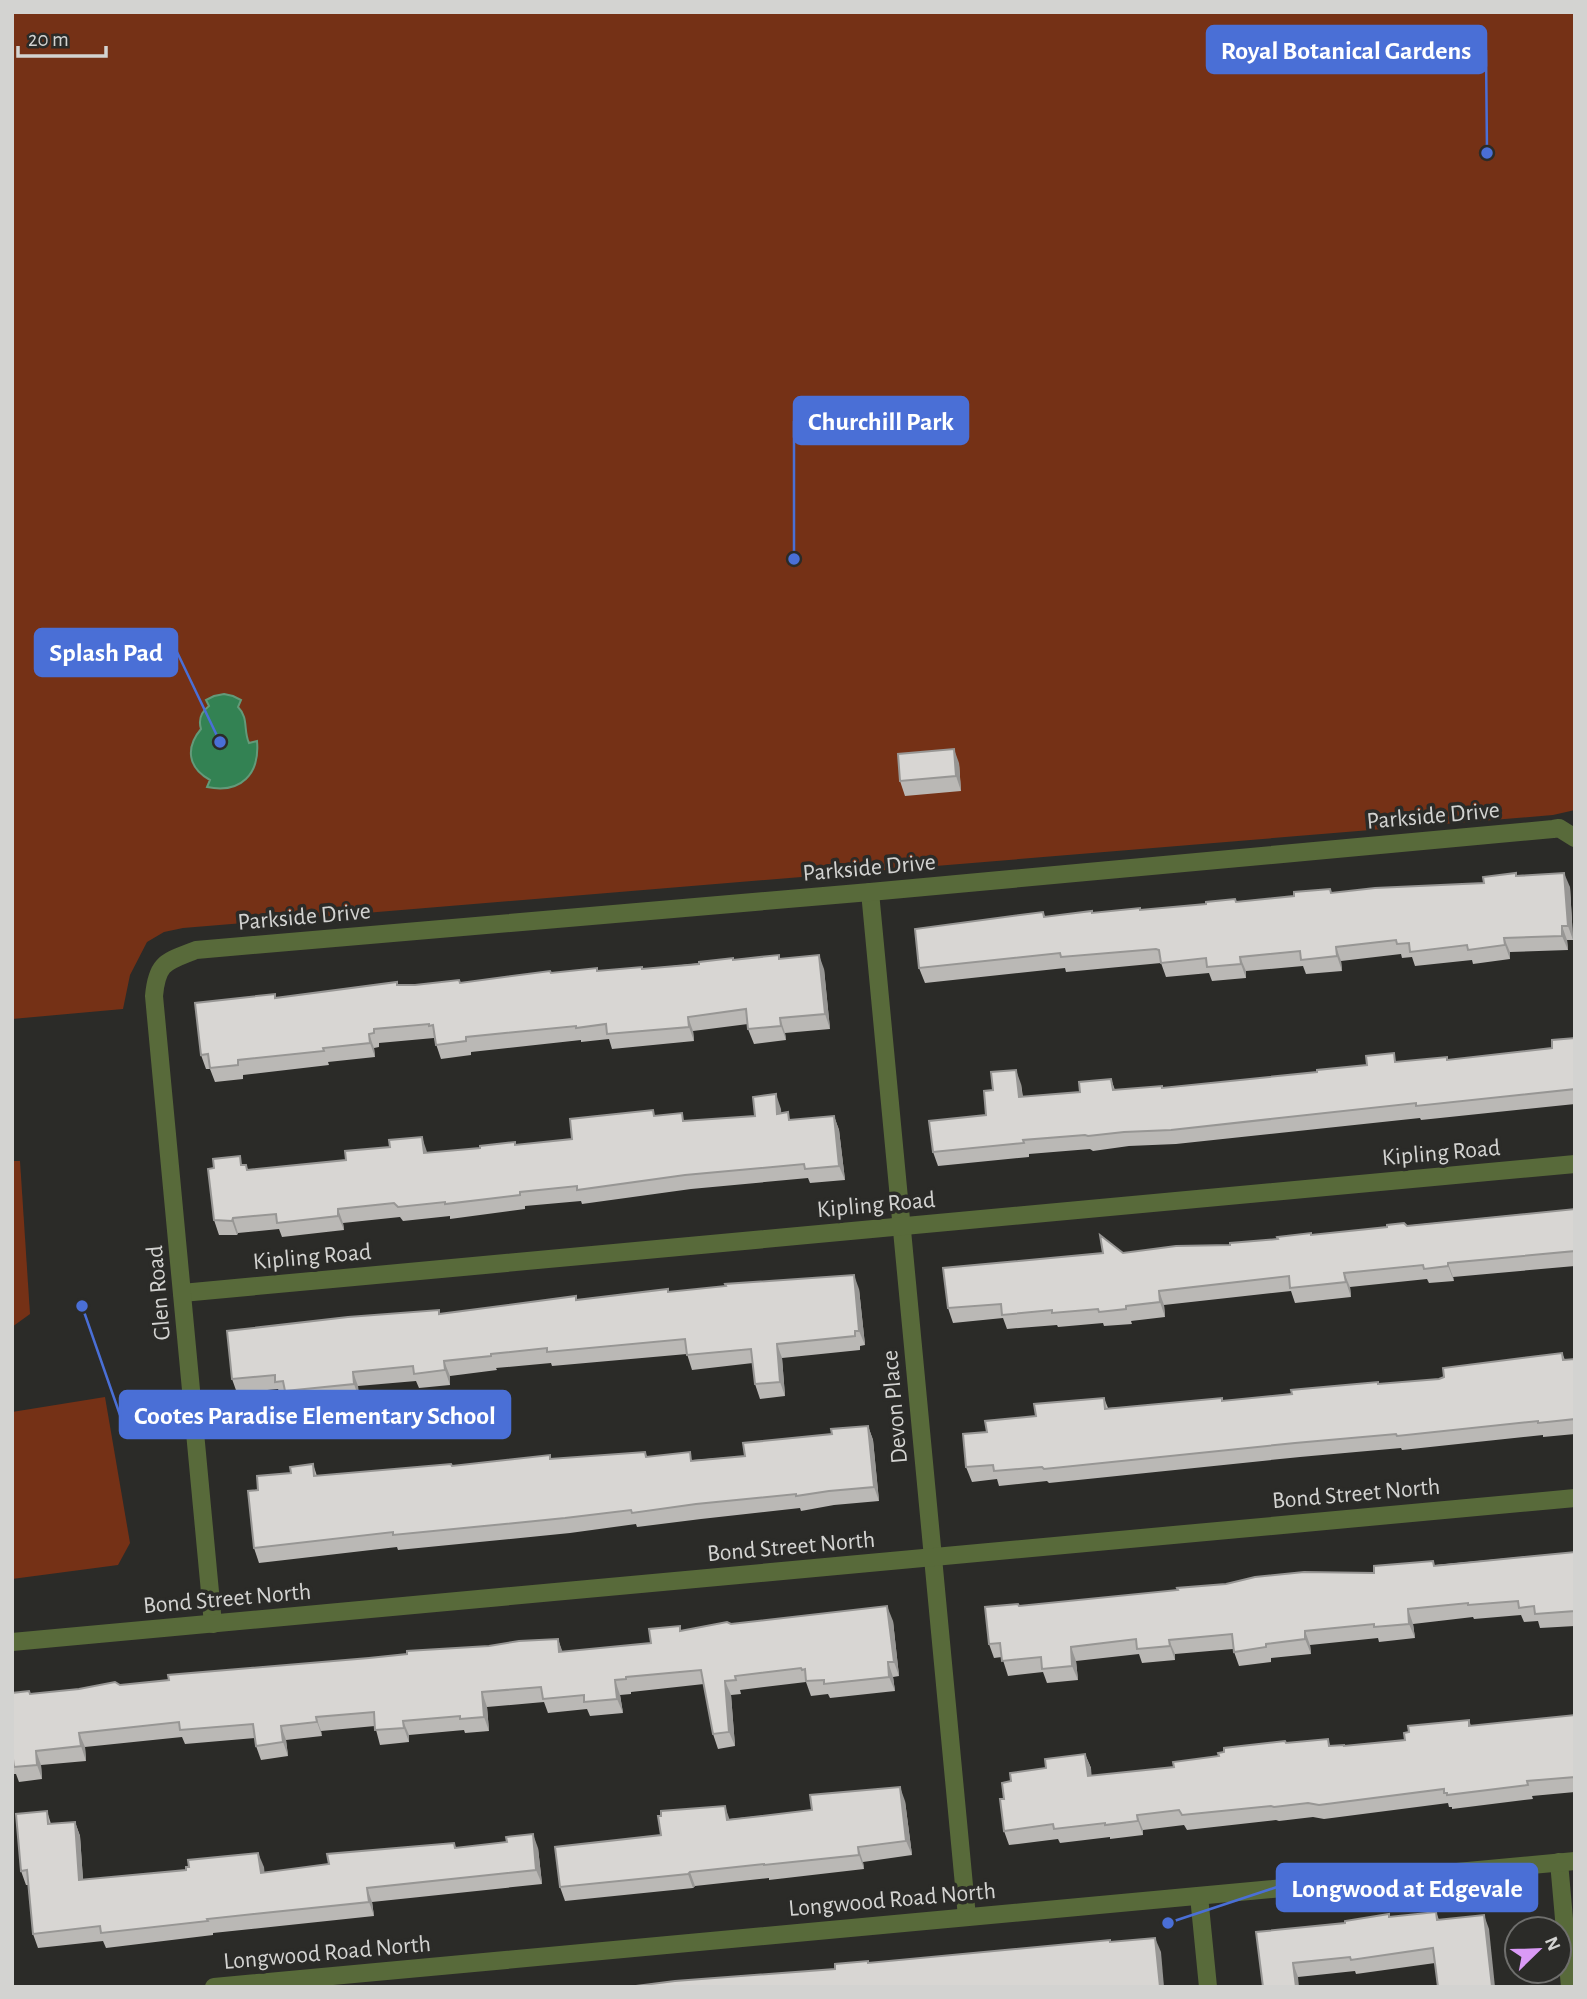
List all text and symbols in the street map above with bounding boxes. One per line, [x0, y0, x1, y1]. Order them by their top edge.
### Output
scale bar [18, 14, 105, 58]
callout: Royal Botanical Gardens [1207, 26, 1486, 73]
text: 20 m [28, 29, 69, 50]
text: Royal Botanical Gardens [1221, 38, 1471, 64]
callout: Churchill Park [794, 397, 968, 444]
text: Churchill Park [808, 409, 954, 435]
callout: Splash Pad [35, 629, 177, 676]
text: Splash Pad [49, 640, 163, 666]
street label: Parkside Drive [1366, 798, 1501, 834]
street label: Parkside Drive [802, 850, 937, 886]
street label: Parkside Drive [237, 899, 372, 935]
street label: Kipling Road [1381, 1136, 1501, 1170]
street label: Kipling Road [816, 1188, 936, 1222]
street label: Kipling Road [252, 1240, 372, 1274]
street label: Glen Road [143, 1244, 175, 1341]
street label: Devon Place [878, 1349, 912, 1465]
callout: Cootes Paradise Elementary School [120, 1391, 510, 1438]
text: Cootes Paradise Elementary School [134, 1403, 496, 1429]
street label: Bond Street North [1271, 1475, 1441, 1513]
street label: Bond Street North [706, 1528, 876, 1566]
street label: Bond Street North [142, 1580, 312, 1618]
callout: Longwood at Edgevale [1277, 1864, 1537, 1911]
text: Longwood at Edgevale [1291, 1876, 1523, 1902]
street label: Longwood Road North [787, 1879, 997, 1921]
north arrow [1503, 1915, 1573, 1985]
street label: Longwood Road North [222, 1932, 432, 1974]
text: N [1541, 1934, 1564, 1954]

